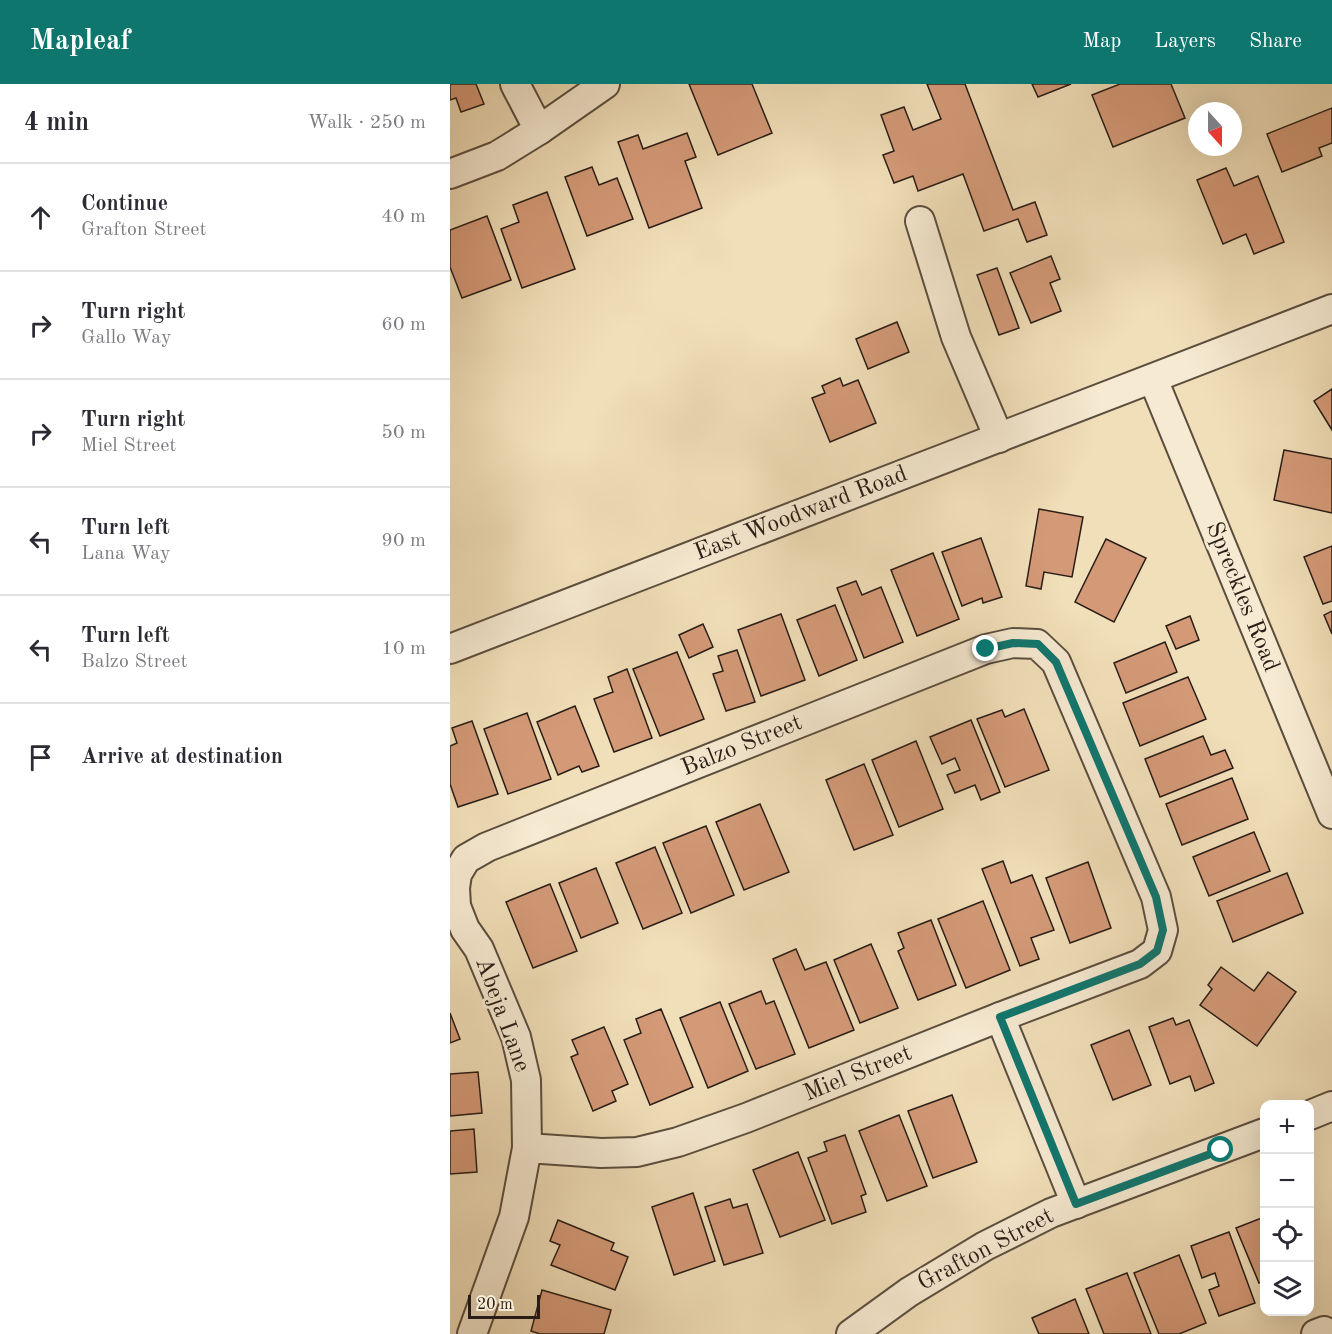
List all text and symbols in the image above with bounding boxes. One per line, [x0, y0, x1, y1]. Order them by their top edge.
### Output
text: Mapleaf [30, 28, 130, 56]
text: Map [1082, 31, 1121, 52]
text: Layers [1154, 31, 1216, 52]
text: Share [1249, 31, 1302, 52]
north arrow [1188, 102, 1242, 156]
text: 4 min [24, 110, 89, 136]
text: Walk · 250 m [307, 113, 426, 133]
text: Continue [81, 193, 168, 215]
icon: ahead [24, 201, 57, 234]
text: 40 m [381, 207, 426, 227]
text: Grafton Street [81, 220, 206, 240]
text: Turn right [81, 301, 185, 323]
icon: right [24, 309, 57, 342]
text: 60 m [381, 315, 426, 335]
text: Gallo Way [81, 328, 172, 348]
text: Turn right [81, 409, 185, 431]
icon: right [24, 417, 57, 450]
text: 50 m [381, 423, 426, 443]
text: Miel Street [81, 436, 176, 456]
street label: East Woodward Road [691, 462, 911, 566]
text: Turn left [81, 517, 170, 539]
street label: Spreckles Road [1201, 519, 1283, 675]
icon: left [24, 525, 57, 558]
text: 90 m [381, 531, 426, 551]
text: Lana Way [81, 544, 170, 564]
text: Turn left [81, 625, 170, 647]
icon: left [24, 633, 57, 666]
route end [972, 635, 998, 661]
text: 10 m [381, 639, 426, 659]
text: Balzo Street [81, 652, 187, 672]
street label: Balzo Street [678, 711, 806, 781]
icon: arrive [24, 741, 57, 774]
text: Arrive at destination [81, 746, 283, 768]
street label: Abeja Lane [470, 955, 534, 1075]
street label: Miel Street [800, 1041, 916, 1107]
map controls [1260, 1100, 1314, 1316]
button: + [1260, 1100, 1314, 1154]
route start [1207, 1136, 1233, 1162]
button: − [1260, 1154, 1314, 1208]
street label: Grafton Street [914, 1204, 1058, 1296]
button: locate [1260, 1208, 1314, 1262]
button: layers [1260, 1262, 1314, 1316]
scale bar [468, 1292, 540, 1320]
text: 20 m [477, 1297, 513, 1313]

